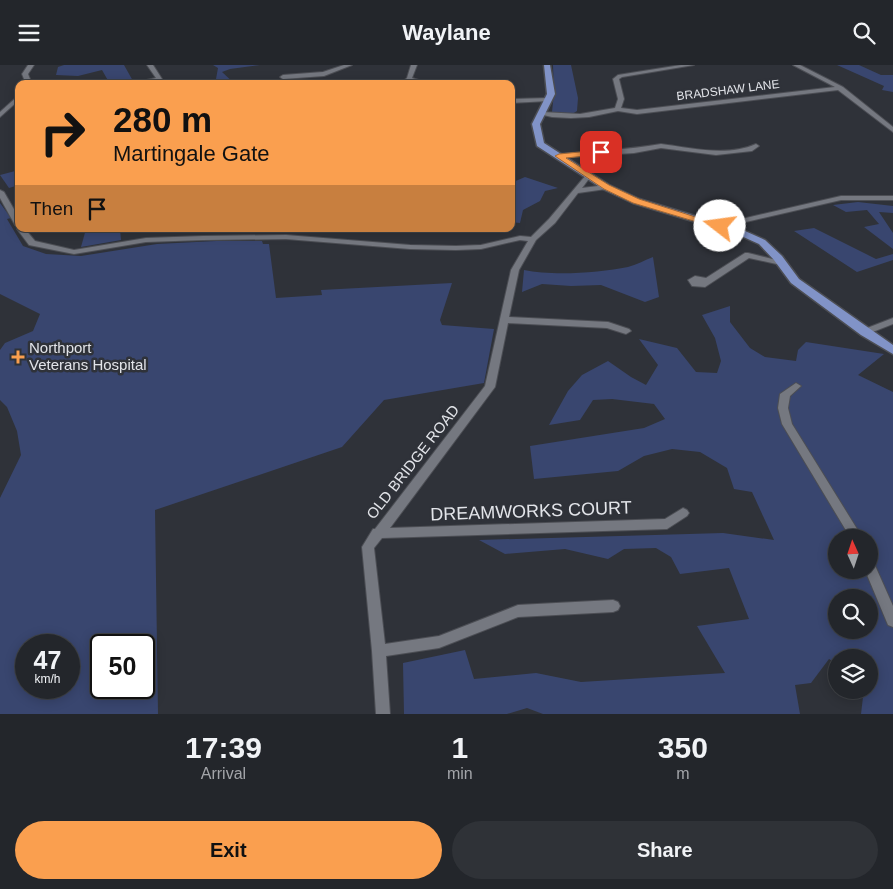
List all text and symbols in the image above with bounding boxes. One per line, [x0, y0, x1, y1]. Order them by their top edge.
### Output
icon: menu [15, 19, 43, 47]
icon: search [850, 19, 878, 47]
text: Waylane [402, 20, 491, 45]
street label: BRADSHAW LANE [676, 77, 780, 103]
icon: right [30, 100, 95, 165]
text: 280 m [113, 100, 212, 139]
pin [580, 131, 622, 173]
icon: arrive [587, 138, 615, 166]
text: Martingale Gate [113, 141, 270, 166]
icon: arrive [83, 195, 111, 223]
text: Then [30, 198, 73, 219]
position arrow [693, 199, 745, 251]
place label: Northport Veterans Hospital [29, 339, 147, 373]
marker: Northport Veterans Hospital [11, 350, 25, 364]
street label: OLD BRIDGE ROAD [363, 401, 463, 522]
street label: DREAMWORKS COURT [430, 497, 632, 525]
north arrow [828, 529, 878, 579]
map controls [828, 529, 878, 699]
button: search [828, 589, 878, 639]
speed limit sign: 50 [90, 634, 155, 699]
text: 47 [34, 646, 61, 674]
button: layers [828, 649, 878, 699]
text: km/h [34, 672, 61, 686]
text: 17:39 [185, 731, 262, 764]
text: 1 [451, 731, 468, 764]
text: 350 [658, 731, 708, 764]
text: Arrival [201, 765, 246, 782]
text: min [447, 765, 473, 782]
text: m [676, 765, 689, 782]
button: Exit [15, 821, 442, 879]
button: Share [452, 821, 878, 879]

